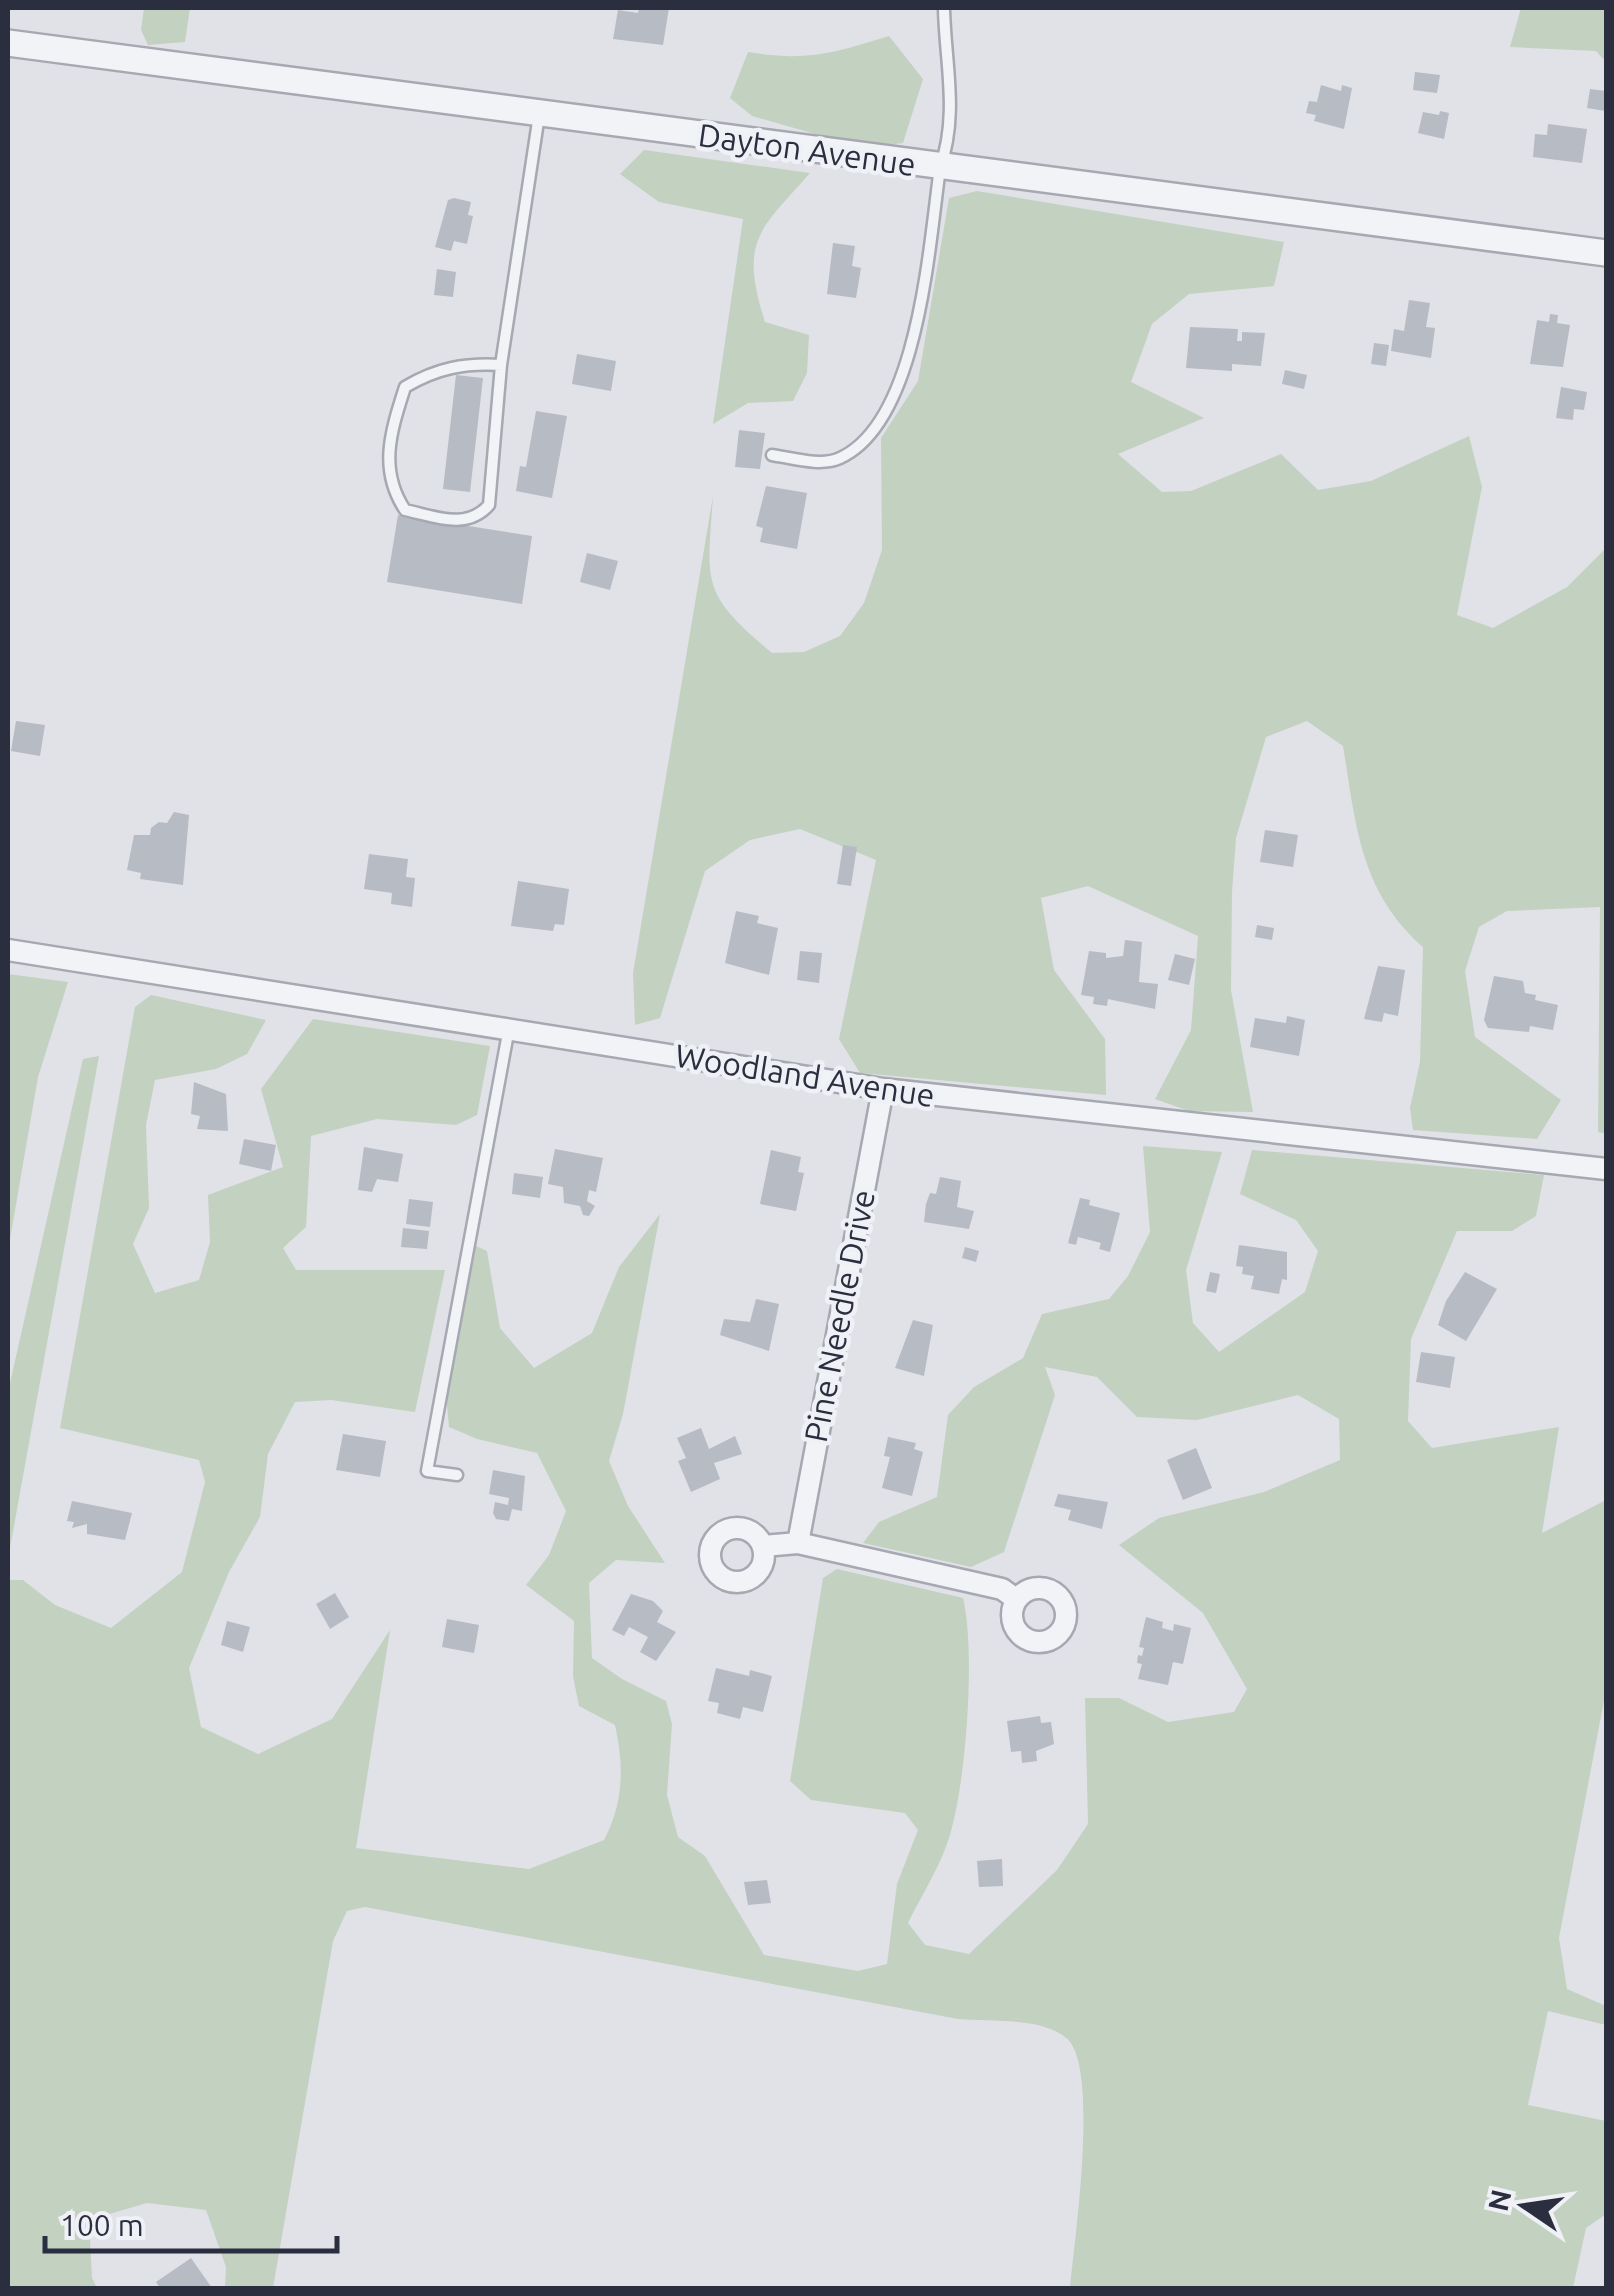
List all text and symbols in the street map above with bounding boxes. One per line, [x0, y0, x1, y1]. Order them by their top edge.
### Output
street label: Dayton Avenue [696, 116, 918, 182]
street label: Woodland Avenue [673, 1037, 938, 1113]
street label: Pine Needle Drive [797, 1187, 881, 1445]
north arrow [1474, 2156, 1574, 2256]
text: N [1482, 2187, 1517, 2214]
scale bar [45, 2191, 338, 2253]
text: 100 m [60, 2208, 144, 2242]

